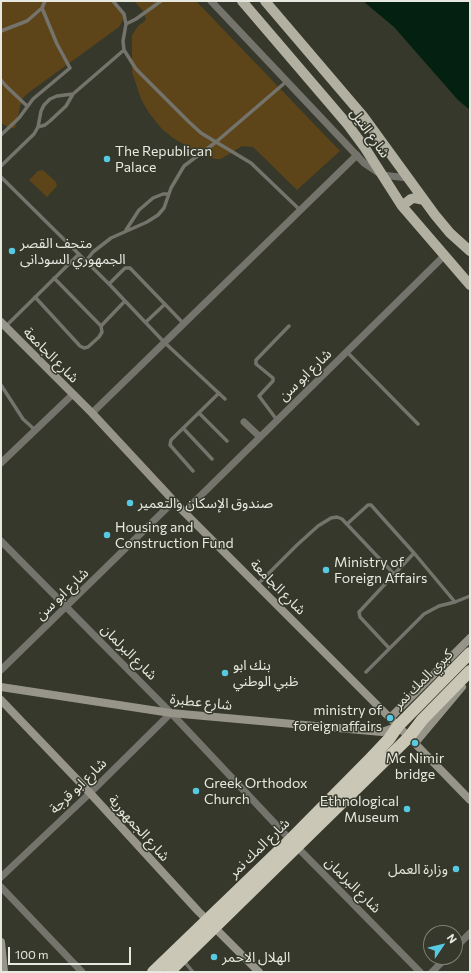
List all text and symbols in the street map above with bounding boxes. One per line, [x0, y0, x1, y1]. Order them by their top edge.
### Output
street label: شارع النيل [346, 105, 394, 161]
place label: The Republican Palace [115, 143, 212, 176]
marker: The Republican Palace [102, 154, 112, 164]
place label: متحف القصر الجمهوري السودانى [20, 235, 126, 268]
marker: متحف القصر الجمهوري السودانى [7, 246, 17, 256]
street label: شارع الجامعة [20, 324, 82, 386]
street label: شارع ابو سن [275, 345, 335, 405]
place label: صندوق الإسكان والتعمير [138, 495, 273, 511]
marker: صندوق الإسكان والتعمير [125, 498, 135, 508]
place label: Housing and Construction Fund [115, 519, 234, 552]
marker: Housing and Construction Fund [102, 530, 112, 540]
place label: Ministry of Foreign Affairs [334, 554, 427, 586]
street label: شارع الجامعة [247, 556, 309, 618]
street label: شارع ابو سن [32, 564, 92, 624]
marker: Ministry of Foreign Affairs [321, 565, 331, 575]
street label: شارع البرلمان [97, 620, 161, 684]
street label: كبري المك نمر [390, 646, 456, 712]
place label: بنك ابو ظبي الوطني [233, 657, 298, 690]
marker: بنك ابو ظبي الوطني [220, 668, 230, 678]
street label: شارع عطبرة [169, 690, 233, 714]
place label: ministry of foreign affairs [293, 702, 382, 734]
marker: ministry of foreign affairs [385, 713, 395, 723]
marker: Mc Nimir bridge [410, 738, 420, 748]
place label: Mc Nimir bridge [386, 750, 444, 782]
street label: شارع ابو قرجة [46, 755, 110, 817]
place label: Greek Orthodox Church [204, 775, 307, 808]
marker: Greek Orthodox Church [191, 786, 201, 796]
street label: شارع الجمهورية [105, 791, 173, 865]
place label: Ethnological Museum [320, 793, 399, 826]
marker: Ethnological Museum [402, 804, 412, 814]
street label: شارع المك نمر [225, 815, 293, 881]
street label: شارع البرلمان [321, 853, 385, 917]
place label: وزارة العمل [388, 861, 448, 877]
marker: وزارة العمل [451, 864, 461, 874]
north arrow [423, 925, 463, 965]
text: N [445, 931, 460, 946]
scale bar [10, 939, 133, 965]
text: 100 m [15, 947, 49, 961]
place label: الهلال الاحمر [222, 949, 290, 965]
marker: الهلال الاحمر [209, 952, 219, 962]

